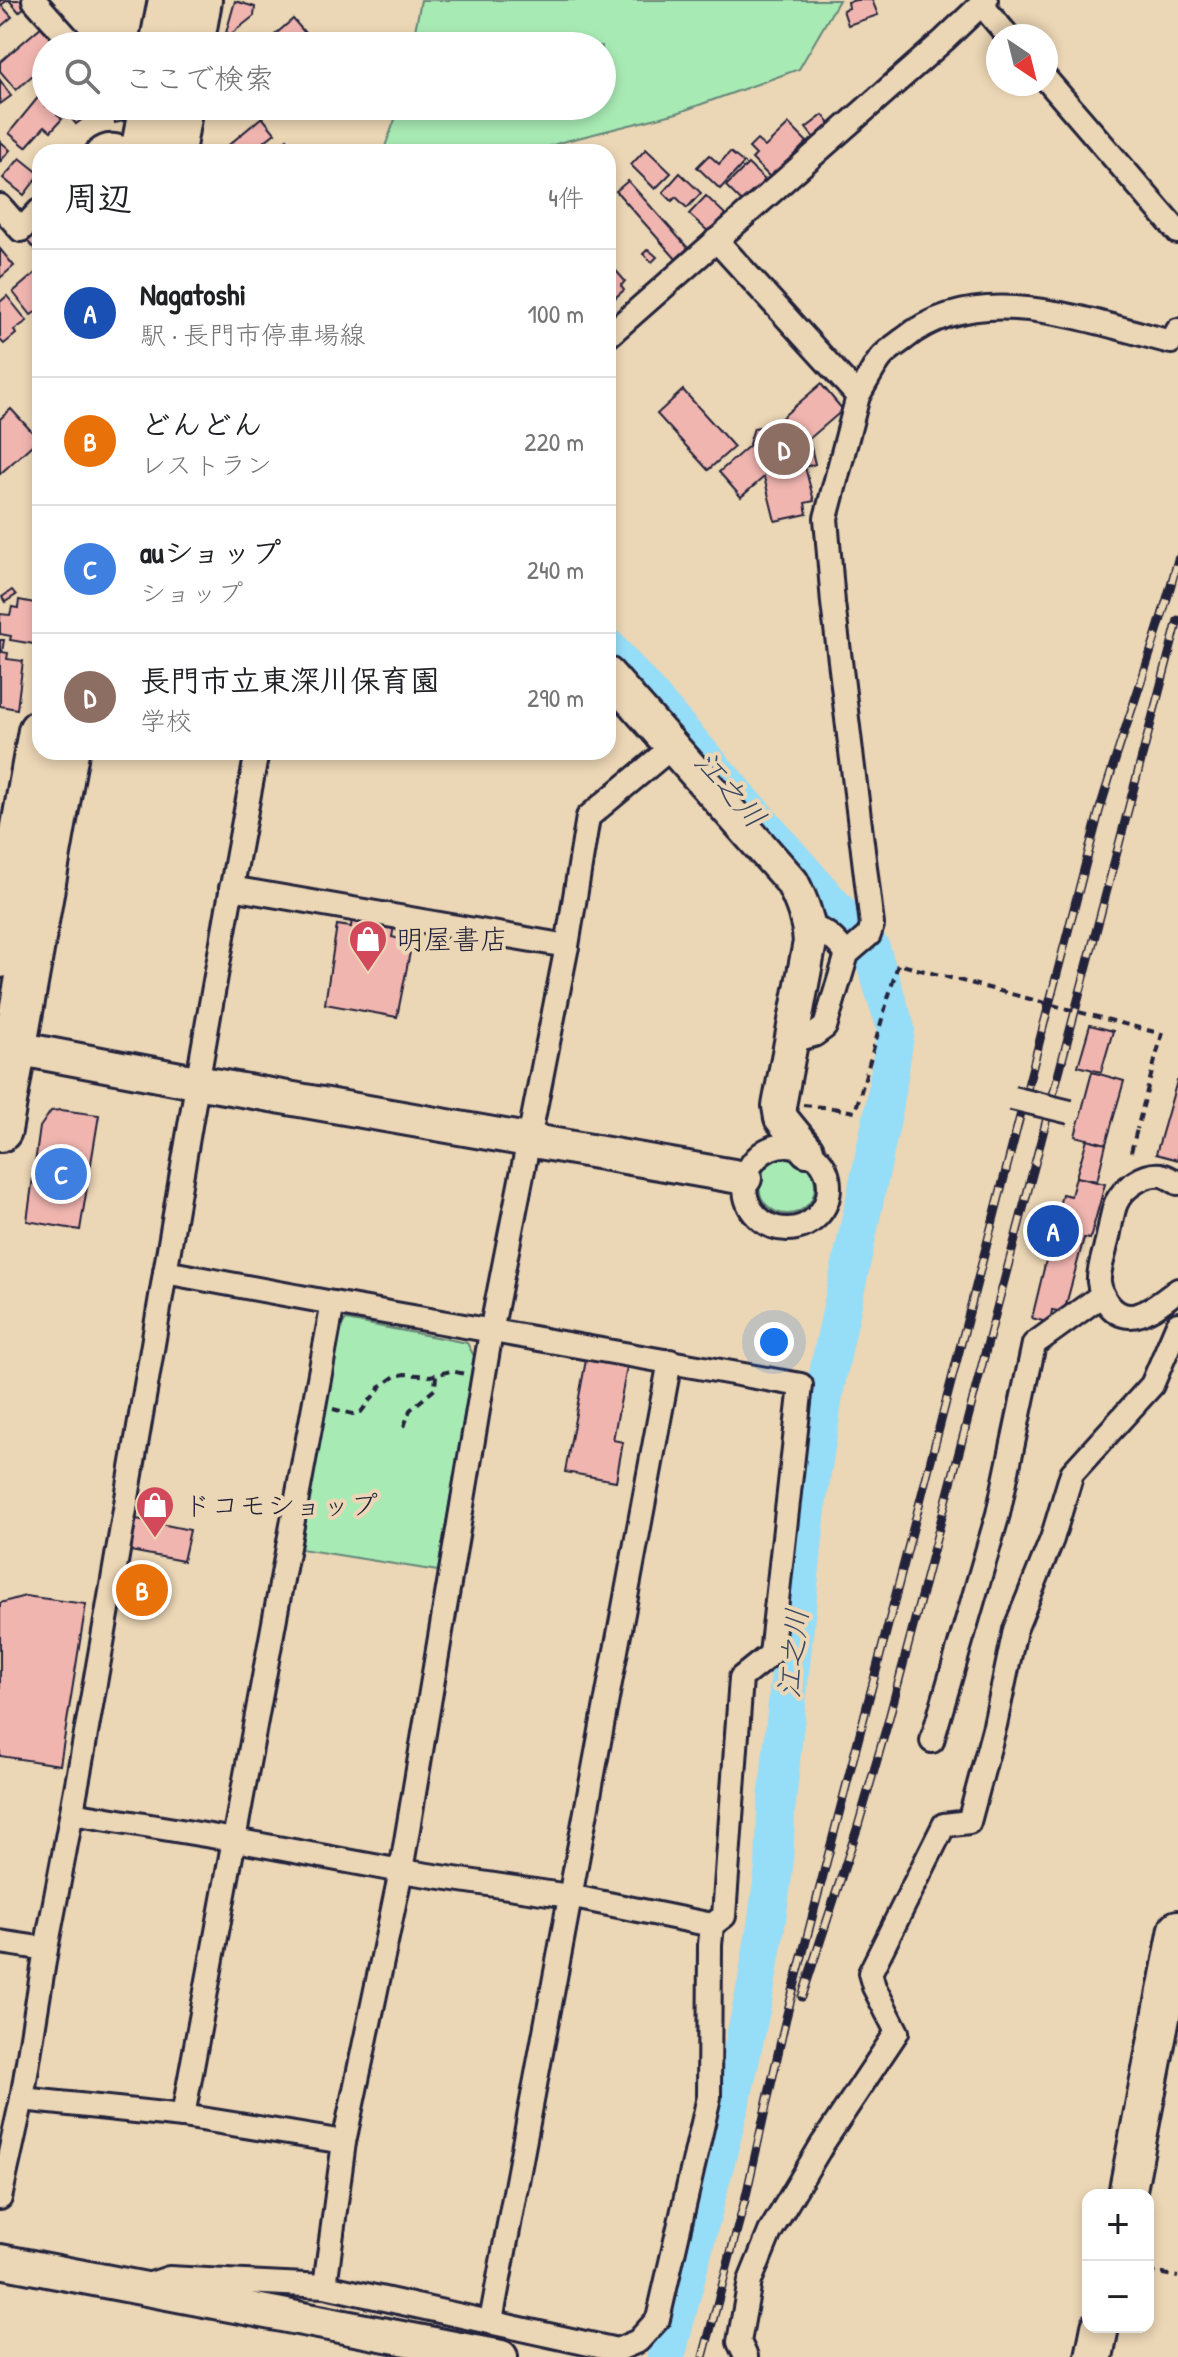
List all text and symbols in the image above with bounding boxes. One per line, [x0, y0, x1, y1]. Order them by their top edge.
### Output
north arrow [986, 24, 1058, 96]
search box [32, 32, 616, 120]
icon: search [60, 54, 104, 98]
text: ここで検索 [124, 58, 274, 98]
text: 周辺 [64, 175, 132, 221]
text: 4件 [548, 180, 584, 215]
text: Nagatoshi [140, 274, 246, 314]
text: A [84, 296, 96, 331]
text: 100 m [528, 296, 584, 331]
text: 駅 · 長門市停車場線 [140, 317, 365, 352]
text: どんどん [140, 404, 262, 444]
pin: D [758, 419, 810, 479]
text: B [83, 424, 97, 459]
text: 220 m [524, 424, 584, 459]
text: レストラン [140, 447, 272, 482]
text: auショップ [140, 532, 281, 572]
text: C [83, 552, 97, 587]
text: 240 m [527, 552, 584, 587]
text: ショップ [140, 575, 243, 610]
text: 長門市立東深川保育園 [140, 660, 440, 700]
text: D [84, 680, 96, 715]
text: 290 m [527, 680, 584, 715]
text: 学校 [140, 703, 192, 738]
water label: 江之川 [686, 742, 776, 836]
shop icon: 明屋書店 [347, 918, 389, 973]
place label: 明屋書店 [396, 920, 508, 958]
pin: C [35, 1144, 87, 1204]
pin: A [1027, 1201, 1079, 1261]
your location [754, 1322, 794, 1362]
shop icon: ドコモショップ [134, 1484, 176, 1539]
place label: ドコモショップ [183, 1486, 378, 1524]
pin: B [116, 1560, 168, 1620]
water label: 江之川 [767, 1606, 817, 1700]
map controls [1082, 2189, 1154, 2333]
button: + [1082, 2189, 1154, 2261]
button: − [1082, 2261, 1154, 2333]

